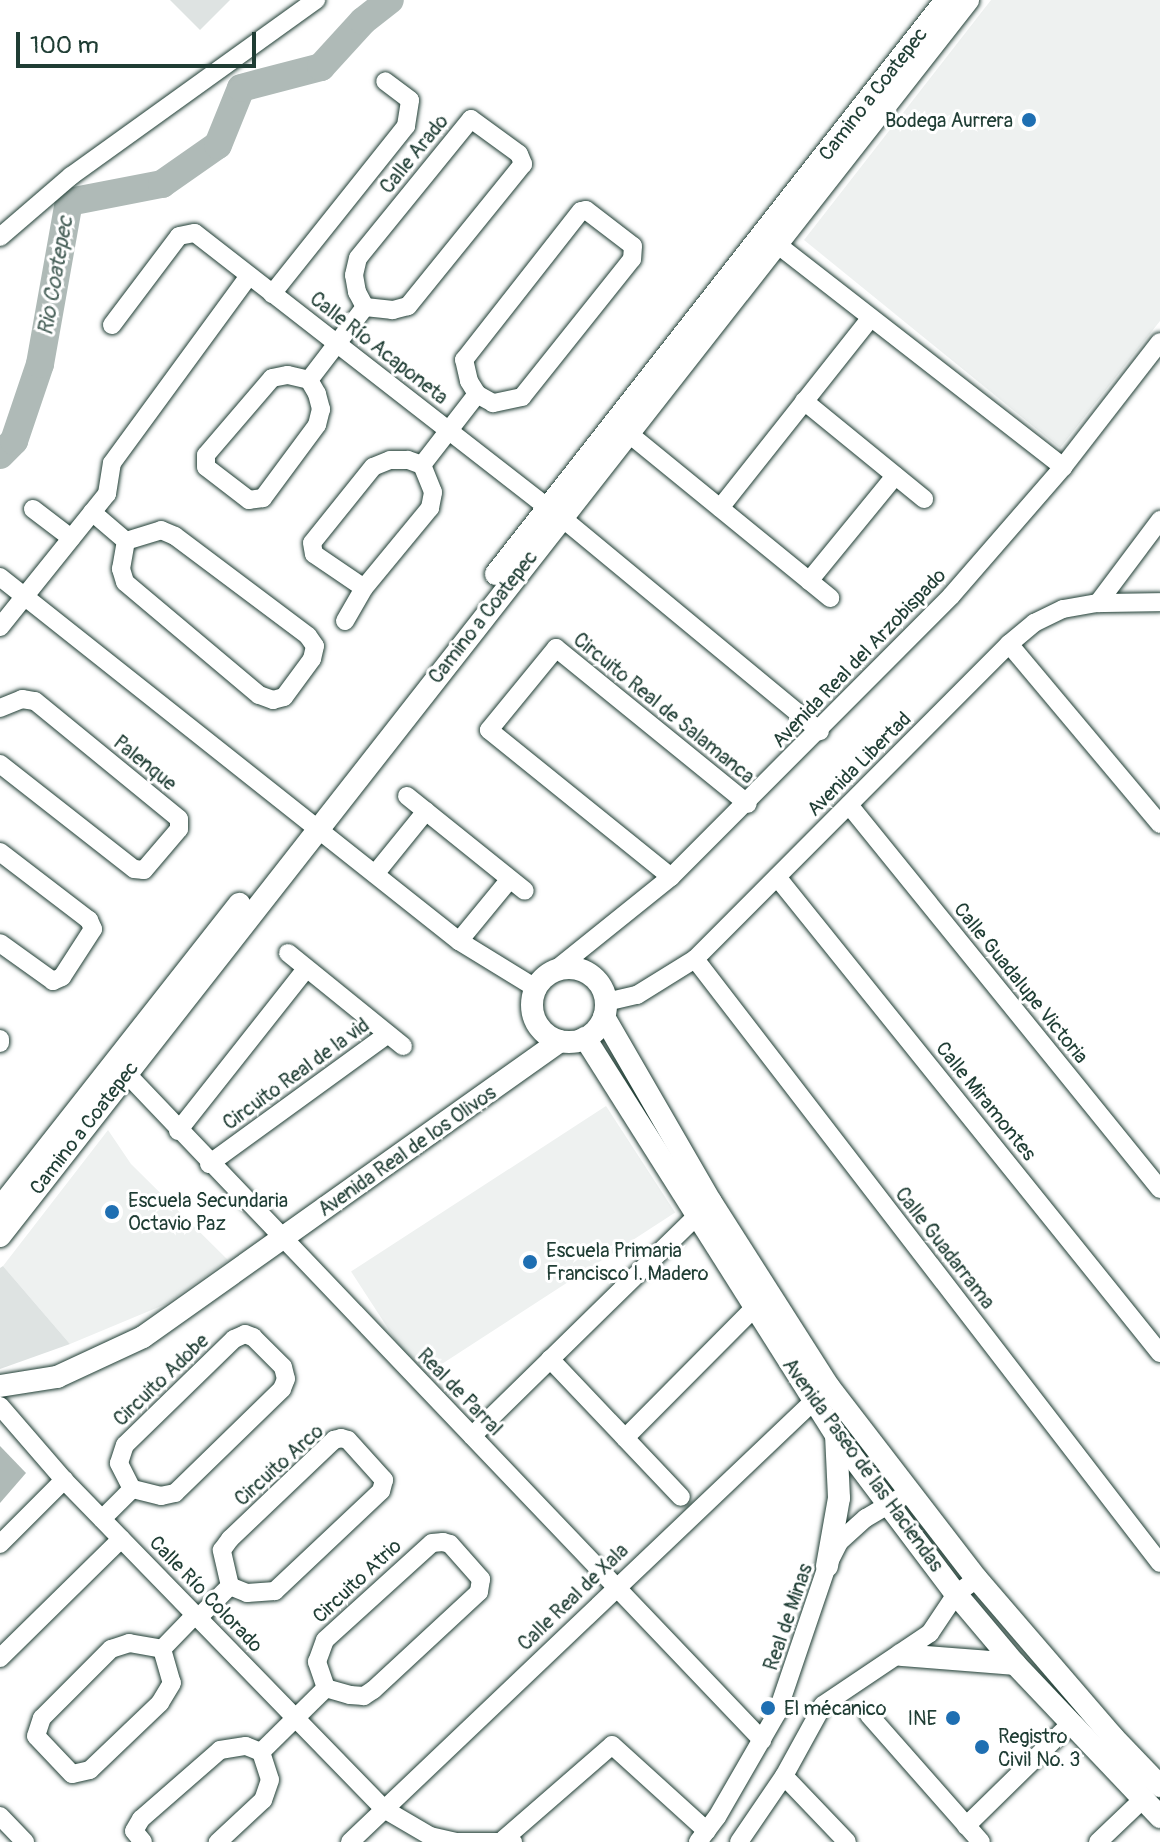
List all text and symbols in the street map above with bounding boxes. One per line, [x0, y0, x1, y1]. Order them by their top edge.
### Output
scale bar [20, 16, 260, 66]
street label: Camino a Coatepec [814, 23, 932, 165]
text: 100 m [30, 31, 99, 60]
place label: Bodega Aurrera [885, 108, 1013, 132]
street label: Calle Arado [375, 110, 453, 198]
marker: Bodega Aurrera [1020, 111, 1038, 129]
water label: Rio Coatepec [33, 214, 79, 338]
street label: Calle Río Acaponeta [305, 287, 453, 409]
street label: Camino a Coatepec [424, 546, 542, 688]
street label: Avenida Real del Arzobispado [767, 563, 951, 753]
street label: Circuito Real de Salamanca [569, 627, 759, 789]
street label: Avenida Libertad [802, 707, 916, 821]
street label: Palenque [109, 730, 181, 796]
street label: Calle Guadalupe Victoria [949, 898, 1093, 1068]
street label: Circuito Real de la vid [218, 1013, 374, 1135]
street label: Calle Miramontes [931, 1037, 1041, 1165]
street label: Camino a Coatepec [25, 1057, 143, 1199]
street label: Avenida Real de los Olivos [313, 1080, 501, 1222]
street label: Calle Guadarrama [890, 1182, 1000, 1314]
place label: Escuela Secundaria Octavio Paz [128, 1188, 288, 1235]
marker: Escuela Secundaria Octavio Paz [103, 1203, 121, 1221]
place label: Escuela Primaria Francisco I. Madero [546, 1238, 708, 1285]
marker: Escuela Primaria Francisco I. Madero [521, 1253, 539, 1271]
street label: Circuito Adobe [109, 1329, 213, 1431]
street label: Real de Parral [412, 1343, 508, 1441]
street label: Avenida Paseo de las Haciendas [777, 1354, 949, 1576]
street label: Circuito Arco [230, 1419, 328, 1511]
street label: Calle Río Colorado [144, 1531, 268, 1657]
street label: Circuito Atrio [308, 1534, 406, 1628]
street label: Calle Real de Xala [513, 1538, 633, 1656]
street label: Real de Minas [759, 1560, 817, 1674]
place label: El mécanico [784, 1696, 887, 1720]
marker: El mécanico [759, 1699, 777, 1717]
place label: INE [907, 1706, 937, 1730]
marker: INE [944, 1709, 962, 1727]
place label: Registro Civil No. 3 [998, 1724, 1080, 1771]
marker: Registro Civil No. 3 [973, 1738, 991, 1756]

